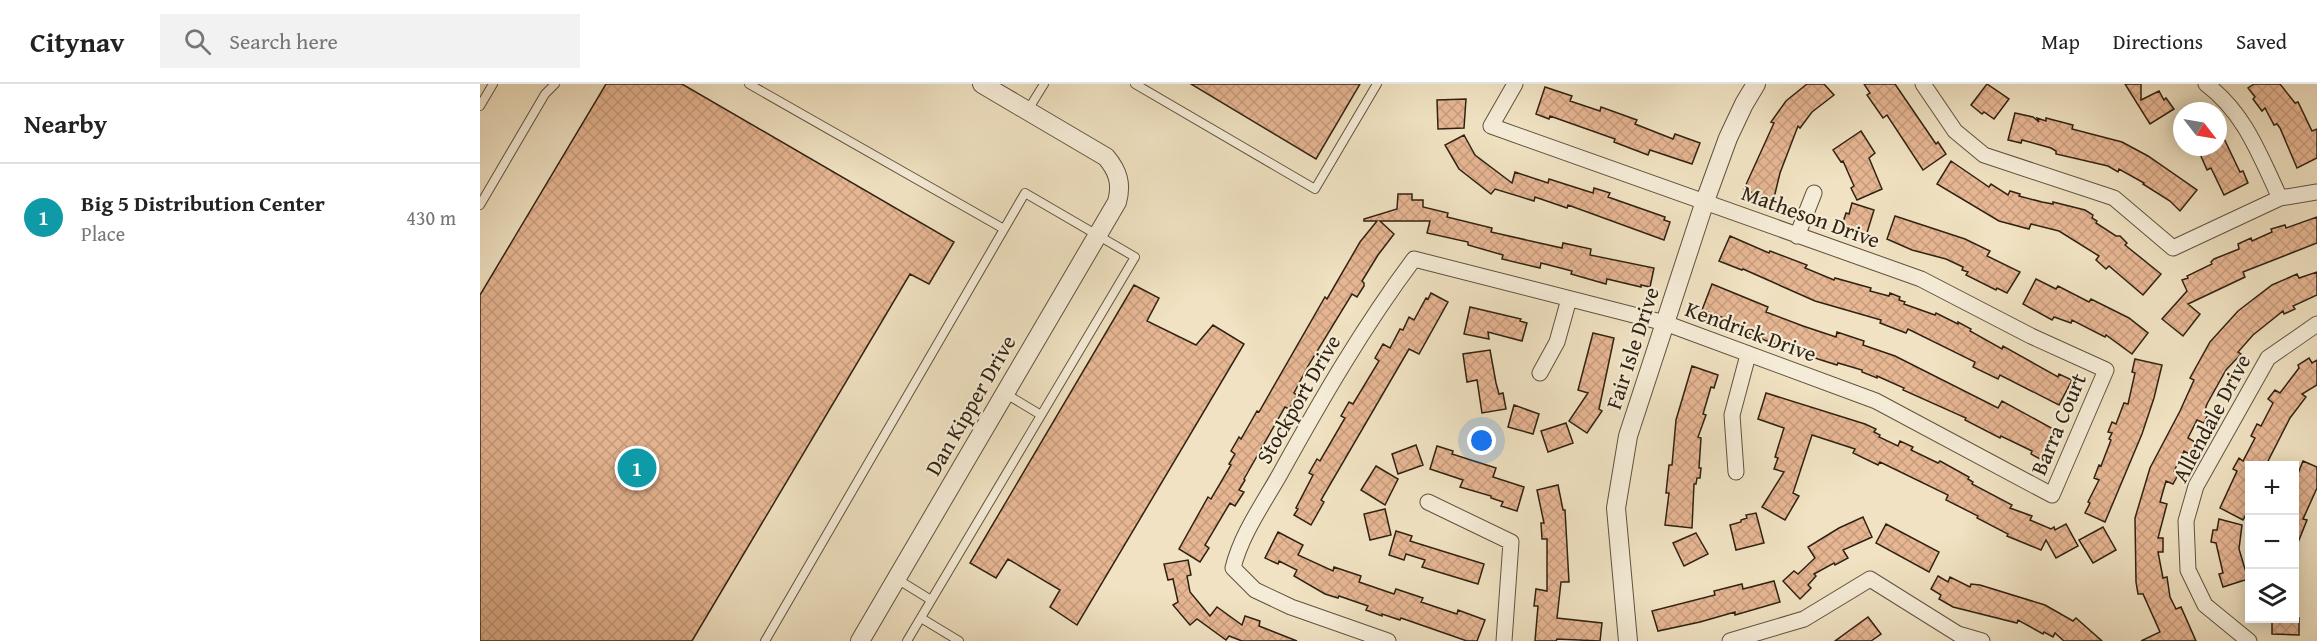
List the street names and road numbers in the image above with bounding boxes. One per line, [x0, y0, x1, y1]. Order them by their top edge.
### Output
street label: Matheson Drive [1737, 176, 1885, 256]
street label: Fair Isle Drive [1597, 283, 1667, 413]
street label: Kendrick Drive [1681, 292, 1821, 370]
street label: Stockport Drive [1248, 328, 1348, 470]
street label: Dan Kipper Drive [917, 329, 1023, 481]
street label: Allendale Drive [2164, 348, 2258, 488]
street label: Barra Court [2022, 368, 2094, 480]

